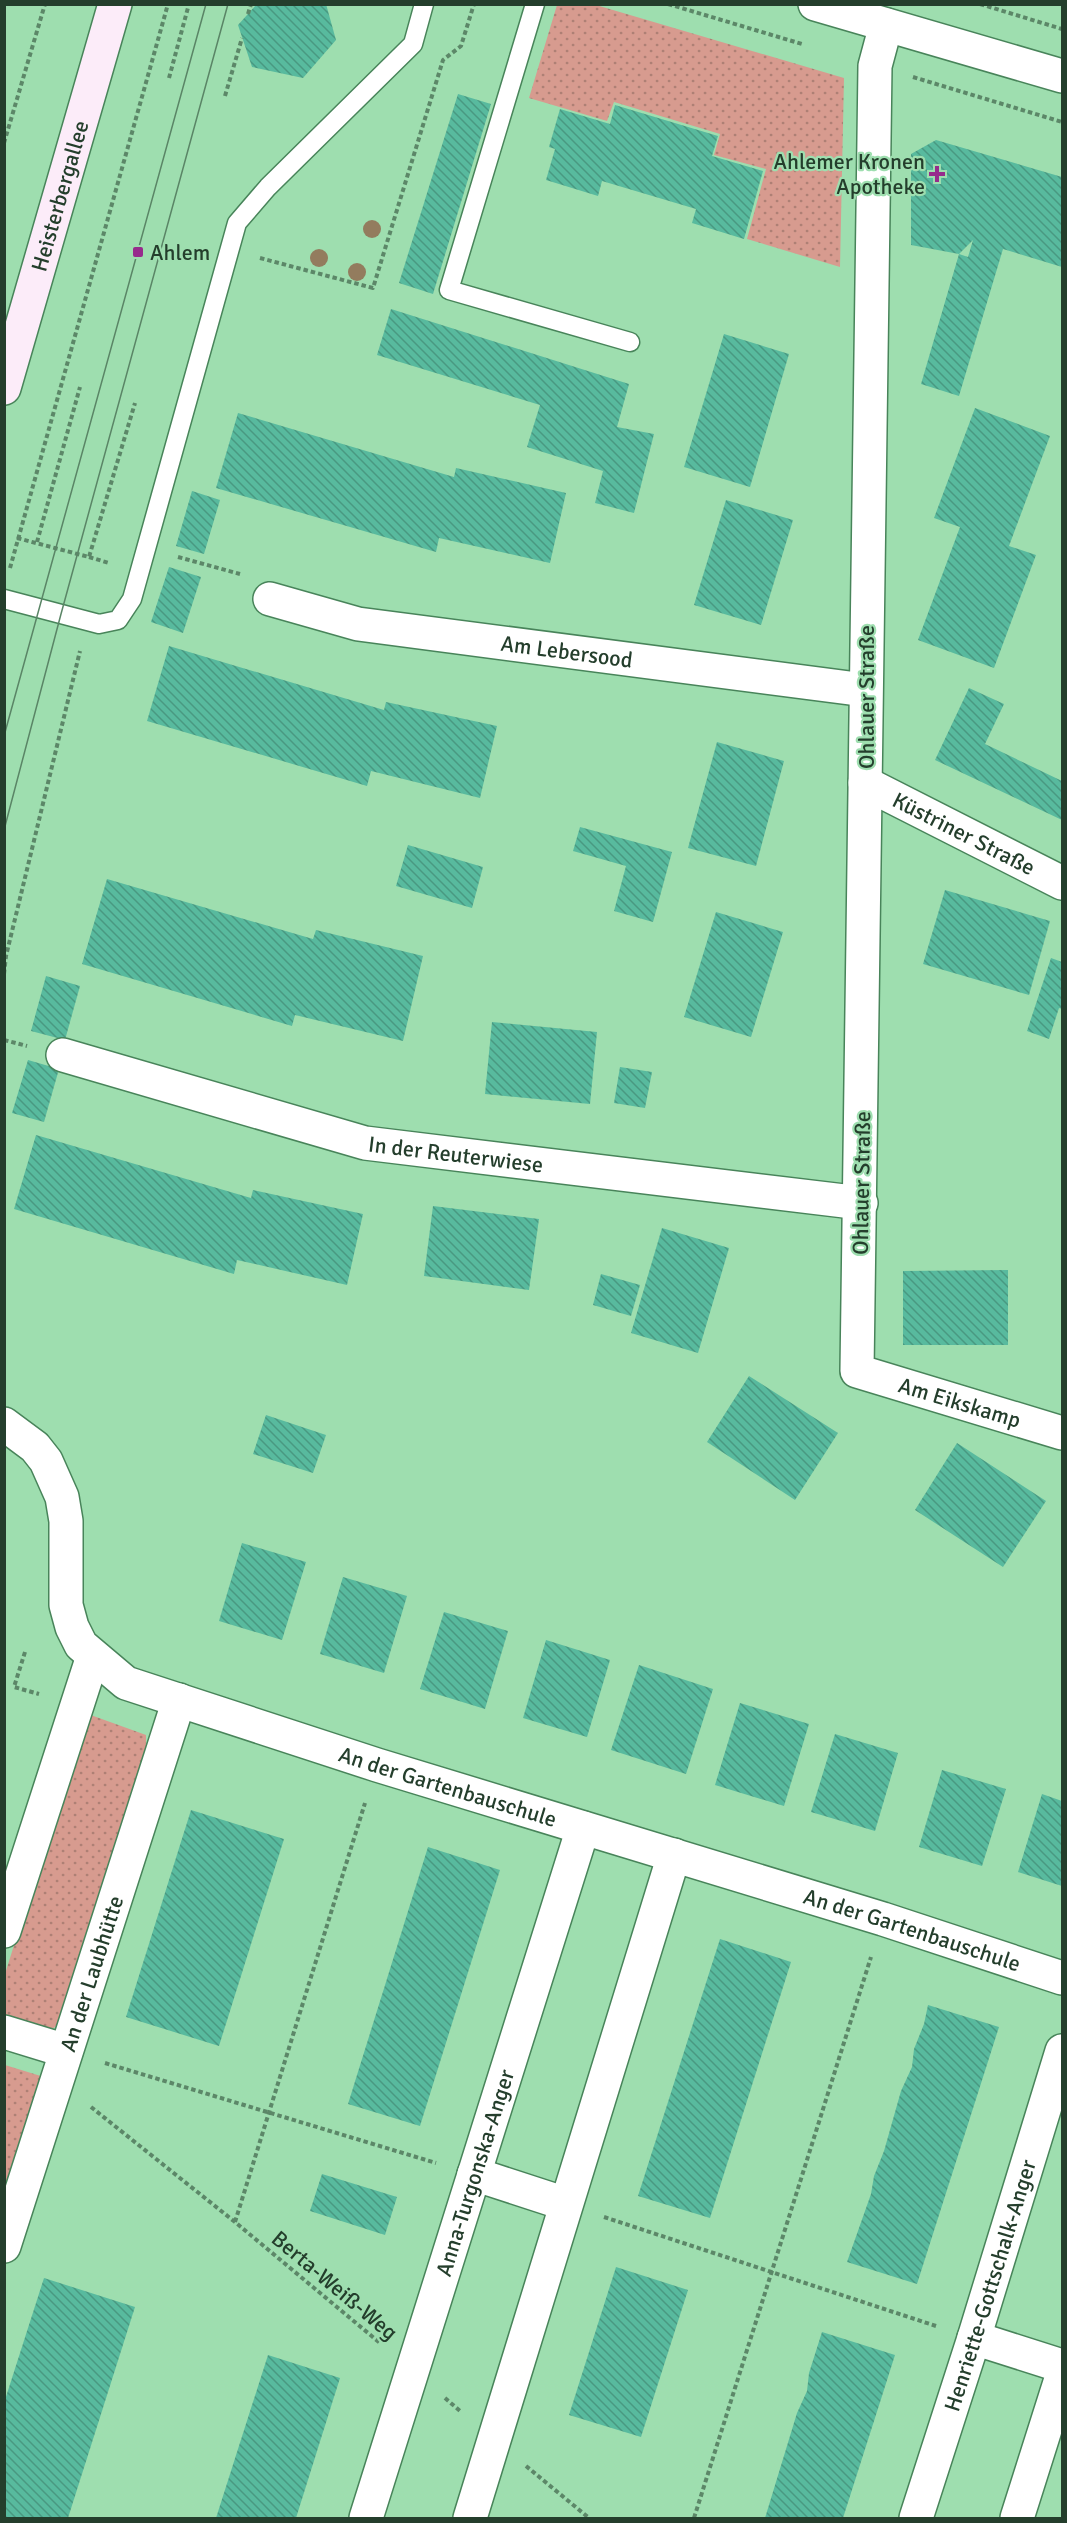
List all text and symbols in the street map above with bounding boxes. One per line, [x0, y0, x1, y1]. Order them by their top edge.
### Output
street label: Heisterbergallee [25, 117, 95, 275]
place label: Ahlemer Kronen Apotheke [774, 148, 925, 200]
marker: Ahlemer Kronen Apotheke [930, 167, 944, 181]
place label: Ahlem [150, 239, 210, 266]
marker: Ahlem [131, 245, 145, 259]
street label: Ohlauer Straße [853, 625, 880, 769]
street label: Am Lebersood [499, 630, 634, 674]
street label: Küstriner Straße [888, 786, 1040, 881]
street label: Ohlauer Straße [847, 1111, 876, 1255]
street label: In der Reuterwiese [367, 1131, 545, 1178]
street label: Am Eikskamp [895, 1371, 1024, 1434]
street label: An der Gartenbauschule [335, 1740, 560, 1833]
street label: An der Gartenbauschule [800, 1883, 1024, 1977]
street label: An der Laubhütte [54, 1892, 129, 2055]
street label: Anna-Turgonska-Anger [430, 2066, 520, 2279]
street label: Henriette-Gottschalk-Anger [938, 2156, 1042, 2415]
street label: Berta-Weiß-Weg [266, 2225, 403, 2346]

